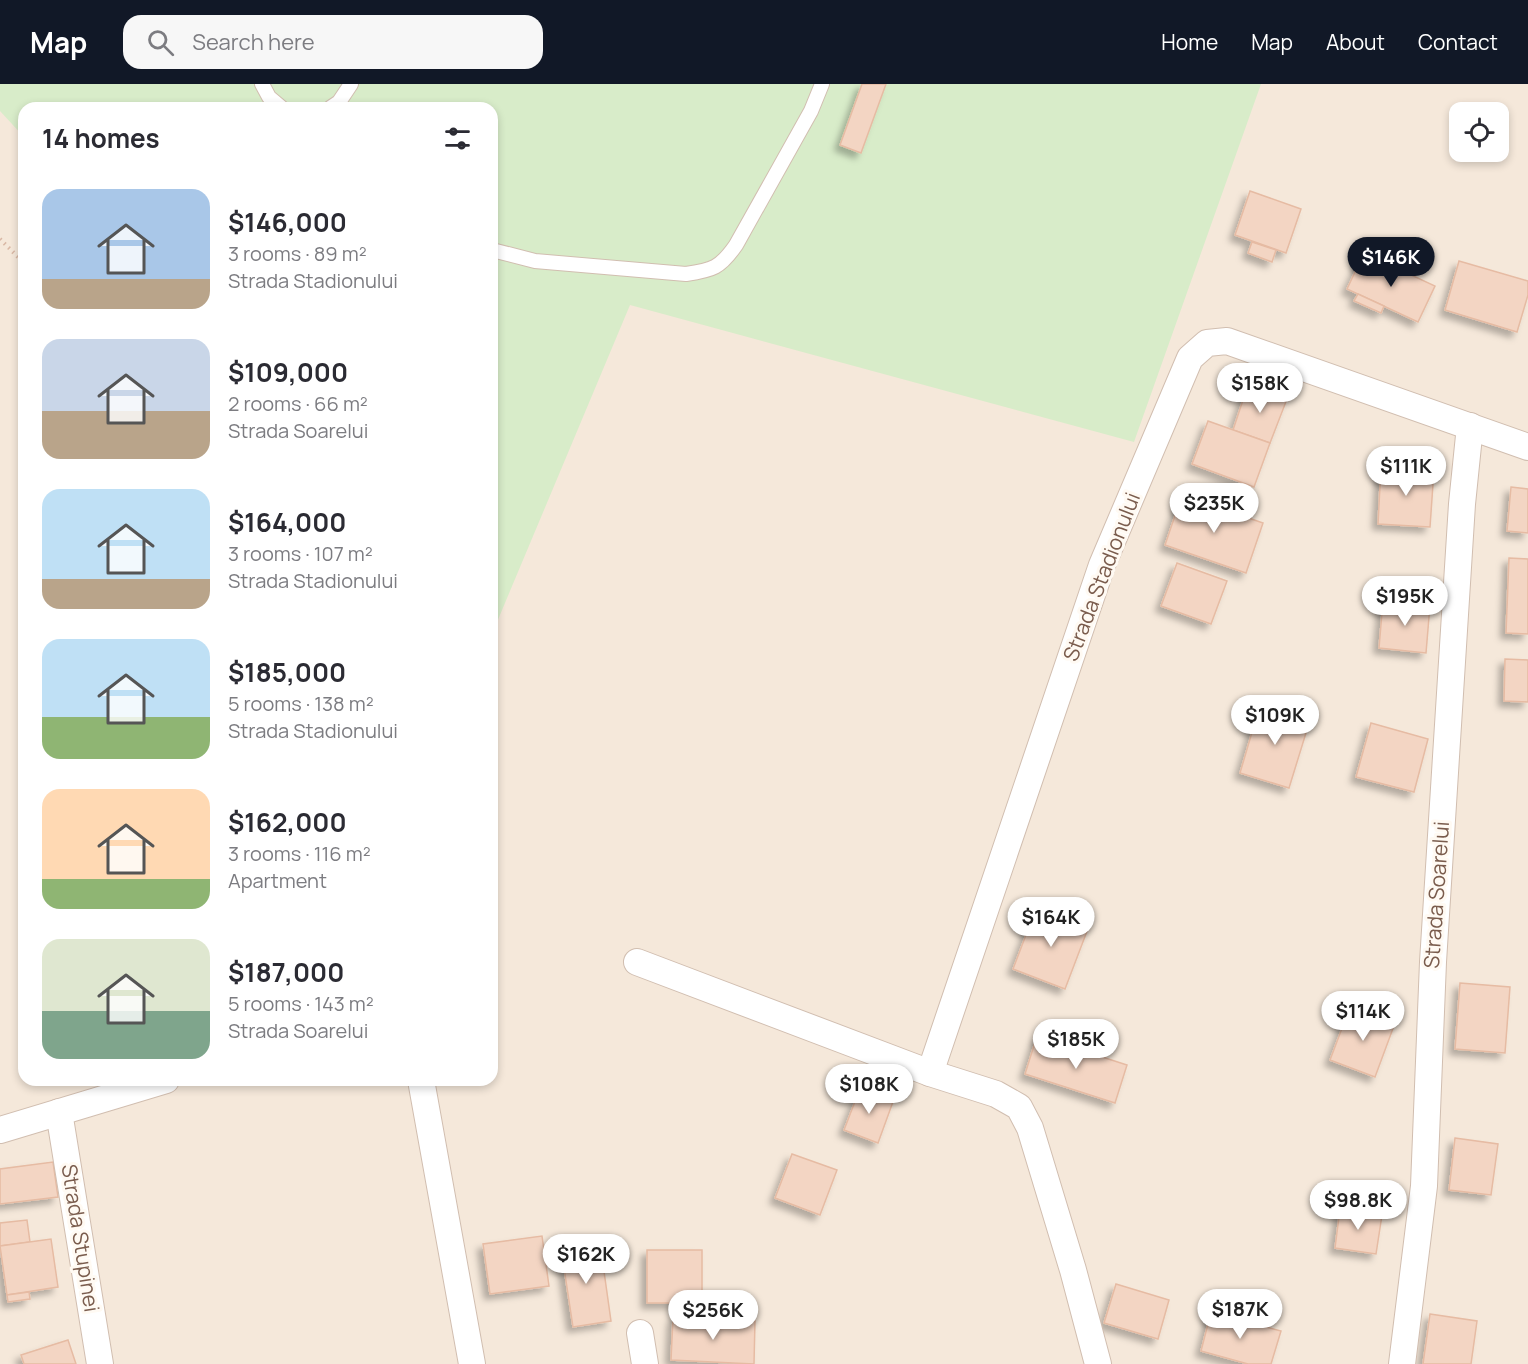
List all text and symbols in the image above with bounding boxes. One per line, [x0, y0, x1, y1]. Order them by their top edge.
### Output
search box [123, 15, 543, 69]
text: Map [30, 23, 87, 61]
icon: search [144, 26, 177, 59]
text: Search here [192, 27, 315, 57]
text: Home [1161, 28, 1218, 56]
text: Map [1251, 28, 1293, 56]
text: About [1326, 28, 1385, 56]
text: Contact [1418, 28, 1498, 56]
map controls [1449, 102, 1509, 162]
button: locate [1449, 102, 1509, 162]
text: 14 homes [42, 120, 160, 156]
icon: filters [441, 122, 474, 155]
text: $146,000 [228, 204, 347, 240]
icon: home [90, 213, 162, 285]
pin: $146K [1349, 237, 1433, 288]
text: 3 rooms · 89 m² [228, 240, 367, 267]
text: $146K [1362, 243, 1420, 270]
text: Strada Stadionului [228, 267, 398, 294]
text: $109,000 [228, 354, 348, 390]
icon: home [90, 363, 162, 435]
pin: $158K [1218, 363, 1302, 414]
text: $158K [1231, 369, 1289, 396]
text: 2 rooms · 66 m² [228, 390, 368, 417]
text: Strada Soarelui [228, 417, 368, 444]
pin: $111K [1364, 446, 1448, 497]
text: $111K [1380, 452, 1432, 479]
pin: $235K [1172, 483, 1256, 534]
street label: Strada Stadionului [1056, 488, 1146, 665]
text: $235K [1184, 489, 1244, 516]
text: $164,000 [228, 504, 346, 540]
icon: home [90, 513, 162, 585]
text: 3 rooms · 107 m² [228, 540, 373, 567]
text: Strada Stadionului [228, 567, 398, 594]
pin: $195K [1363, 576, 1447, 627]
text: $195K [1376, 582, 1434, 609]
text: $185,000 [228, 654, 346, 690]
icon: home [90, 663, 162, 735]
text: 5 rooms · 138 m² [228, 690, 374, 717]
pin: $109K [1233, 695, 1317, 746]
text: $109K [1245, 701, 1305, 728]
text: Strada Stadionului [228, 717, 398, 744]
text: $162,000 [228, 804, 347, 840]
icon: home [90, 813, 162, 885]
street label: Strada Soarelui [1417, 820, 1455, 969]
text: 3 rooms · 116 m² [228, 840, 371, 867]
text: Apartment [228, 867, 327, 894]
pin: $164K [1009, 897, 1093, 948]
text: $164K [1022, 903, 1080, 930]
text: $187,000 [228, 954, 344, 990]
icon: home [90, 963, 162, 1035]
text: 5 rooms · 143 m² [228, 990, 374, 1017]
pin: $114K [1321, 991, 1405, 1042]
text: $114K [1335, 997, 1391, 1024]
text: Strada Soarelui [228, 1017, 368, 1044]
pin: $185K [1034, 1019, 1118, 1070]
text: $185K [1047, 1025, 1105, 1052]
pin: $108K [827, 1064, 911, 1115]
text: $108K [839, 1070, 899, 1097]
street label: Strada Stupinei [55, 1162, 106, 1314]
pin: $98.8K [1309, 1180, 1407, 1231]
text: $98.8K [1324, 1186, 1392, 1213]
pin: $162K [544, 1234, 628, 1285]
text: $162K [557, 1240, 615, 1267]
pin: $187K [1198, 1289, 1282, 1340]
pin: $256K [671, 1290, 755, 1341]
text: $187K [1211, 1295, 1269, 1322]
text: $256K [682, 1296, 744, 1323]

